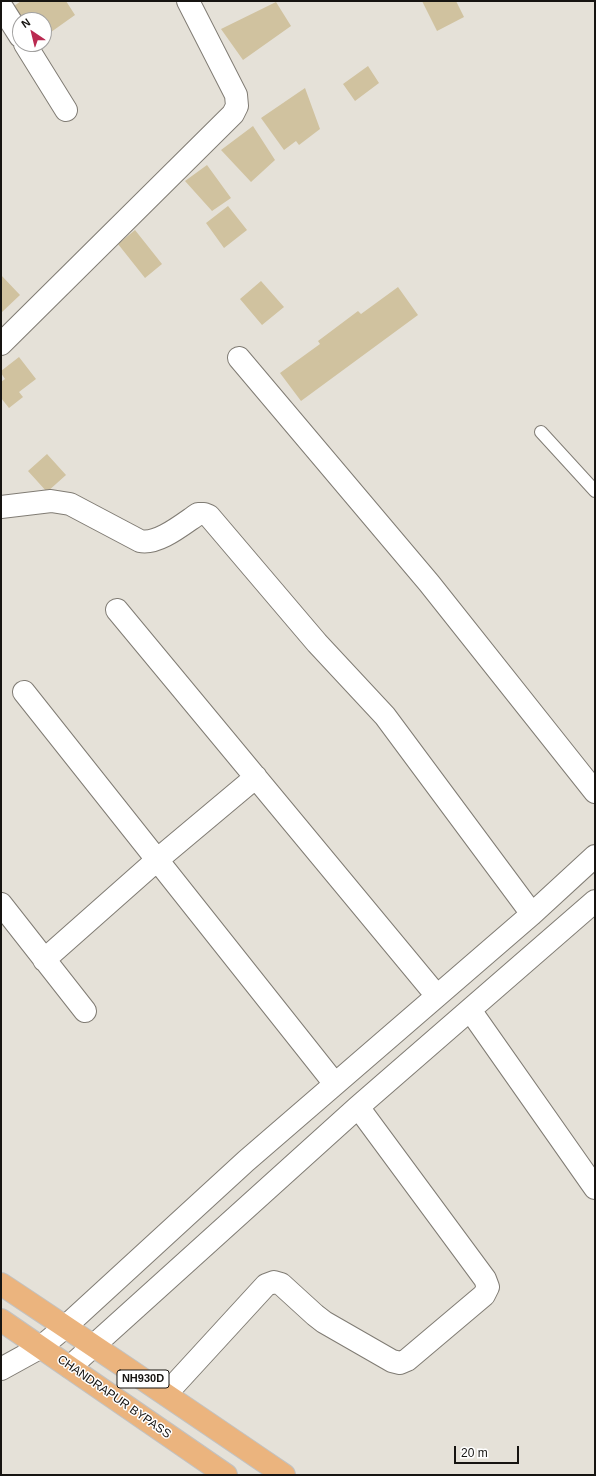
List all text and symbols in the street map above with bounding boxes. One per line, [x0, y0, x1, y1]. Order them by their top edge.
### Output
north arrow [12, 12, 52, 52]
text: N [19, 16, 32, 30]
street label: CHANDRAPUR BYPASS [55, 1352, 173, 1442]
road number: NH930D [117, 1370, 169, 1388]
scale bar [456, 1438, 521, 1464]
text: 20 m [461, 1446, 488, 1460]

